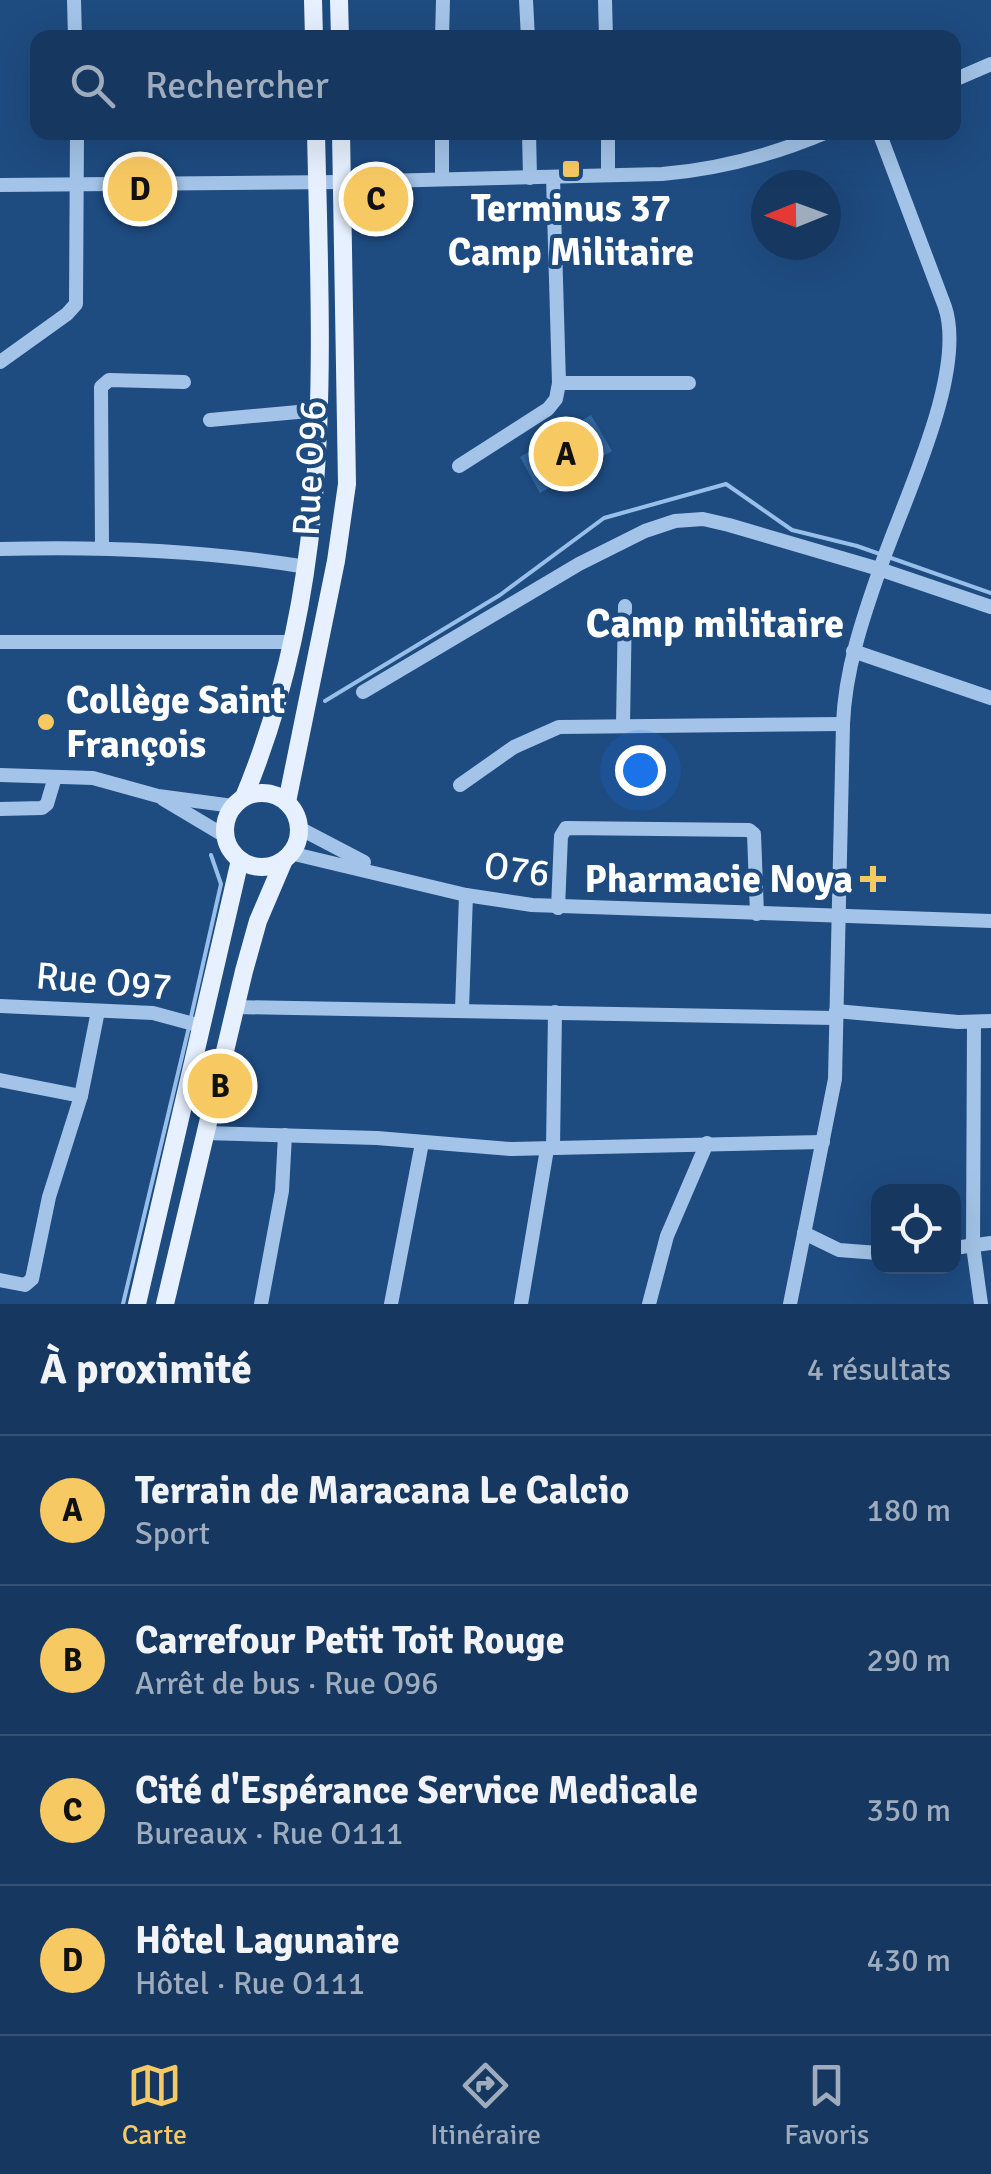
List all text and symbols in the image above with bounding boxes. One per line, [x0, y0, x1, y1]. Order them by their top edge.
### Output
search box [30, 30, 961, 140]
icon: search [65, 58, 120, 113]
text: Rechercher [145, 62, 329, 109]
pin: D [108, 152, 172, 226]
marker: Terminus 37 Camp Militaire [560, 158, 582, 180]
pin: C [344, 162, 408, 236]
north arrow [751, 170, 841, 260]
place label: Terminus 37 Camp Militaire [448, 185, 694, 276]
street label: Rue O96 [282, 399, 337, 537]
pin: A [534, 416, 598, 492]
district label: Camp militaire [586, 599, 844, 649]
place label: Collège Saint François [66, 677, 285, 768]
marker: Collège Saint François [35, 711, 57, 733]
your location [615, 745, 666, 796]
street label: O76 [481, 842, 553, 897]
place label: Pharmacie Noya [585, 856, 853, 903]
marker: Pharmacie Noya [862, 868, 884, 890]
street label: Rue O97 [34, 952, 174, 1011]
pin: B [188, 1048, 252, 1124]
map controls [871, 1184, 961, 1274]
button: locate [871, 1184, 961, 1274]
text: À proximité [40, 1344, 252, 1395]
text: 4 résultats [807, 1350, 951, 1389]
text: Terrain de Maracana Le Calcio [135, 1467, 629, 1514]
text: A [62, 1491, 83, 1530]
text: 180 m [867, 1491, 951, 1530]
text: Sport [135, 1514, 210, 1553]
text: Carrefour Petit Toit Rouge [135, 1617, 565, 1664]
text: B [63, 1641, 82, 1680]
text: 290 m [867, 1641, 951, 1680]
text: Arrêt de bus · Rue O96 [135, 1664, 439, 1703]
text: Cité d'Espérance Service Medicale [135, 1767, 698, 1814]
text: C [63, 1791, 82, 1830]
text: 350 m [867, 1791, 951, 1830]
text: Bureaux · Rue O111 [135, 1814, 403, 1853]
text: Hôtel Lagunaire [135, 1917, 400, 1964]
text: D [62, 1941, 83, 1980]
text: 430 m [867, 1941, 951, 1980]
text: Hôtel · Rue O111 [135, 1964, 365, 2003]
tab: Carte [122, 2058, 187, 2152]
tab: Itinéraire [430, 2058, 541, 2152]
tab: Favoris [784, 2058, 869, 2152]

